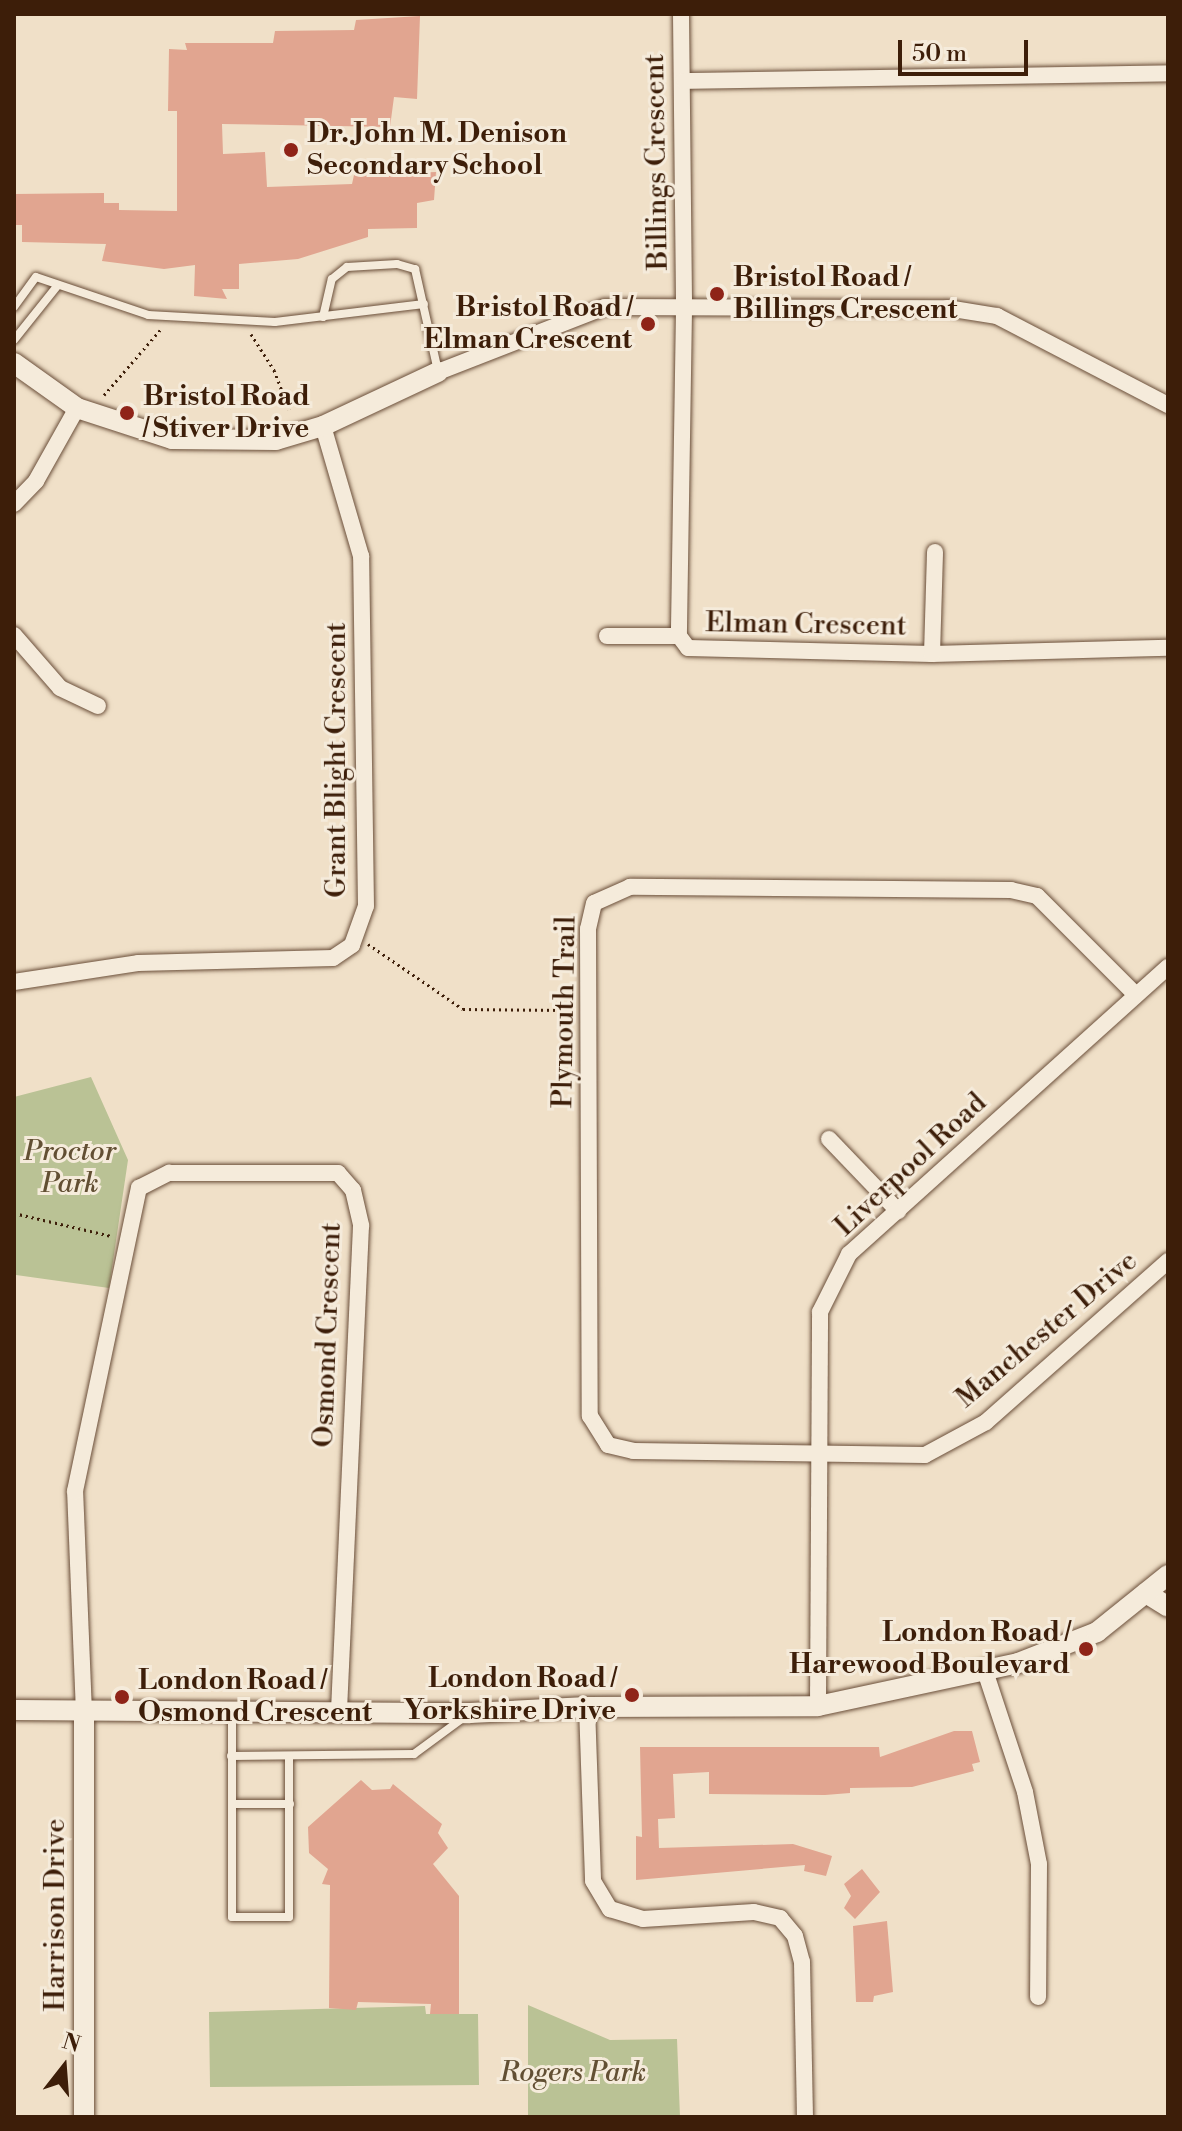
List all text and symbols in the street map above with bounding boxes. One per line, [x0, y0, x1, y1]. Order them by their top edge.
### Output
scale bar [902, 24, 1032, 74]
text: 50 m [912, 39, 967, 69]
street label: Billings Crescent [638, 54, 676, 270]
place label: Dr. John M. Denison Secondary School [307, 117, 567, 183]
marker: Dr. John M. Denison Secondary School [282, 141, 300, 159]
place label: Bristol Road / Billings Crescent [733, 261, 957, 327]
marker: Bristol Road / Billings Crescent [708, 285, 726, 303]
place label: Bristol Road / Elman Crescent [423, 291, 632, 357]
marker: Bristol Road / Elman Crescent [639, 315, 657, 333]
place label: Bristol Road / Stiver Drive [143, 380, 310, 446]
marker: Bristol Road / Stiver Drive [118, 404, 136, 422]
street label: Elman Crescent [705, 606, 907, 644]
street label: Grant Blight Crescent [320, 622, 354, 898]
street label: Plymouth Trail [547, 916, 583, 1108]
street label: Liverpool Road [828, 1086, 994, 1244]
park label: Proctor Park [24, 1135, 116, 1201]
street label: Osmond Crescent [307, 1222, 349, 1448]
street label: Manchester Drive [950, 1245, 1144, 1415]
place label: London Road / Harewood Boulevard [789, 1616, 1070, 1682]
marker: London Road / Harewood Boulevard [1077, 1640, 1095, 1658]
place label: London Road / Yorkshire Drive [403, 1662, 616, 1728]
place label: London Road / Osmond Crescent [138, 1664, 372, 1730]
marker: London Road / Yorkshire Drive [623, 1686, 641, 1704]
marker: London Road / Osmond Crescent [113, 1688, 131, 1706]
street label: Harrison Drive [39, 1819, 73, 2011]
north arrow [24, 2027, 104, 2107]
text: N [59, 2028, 83, 2059]
park label: Rogers Park [500, 2056, 646, 2090]

